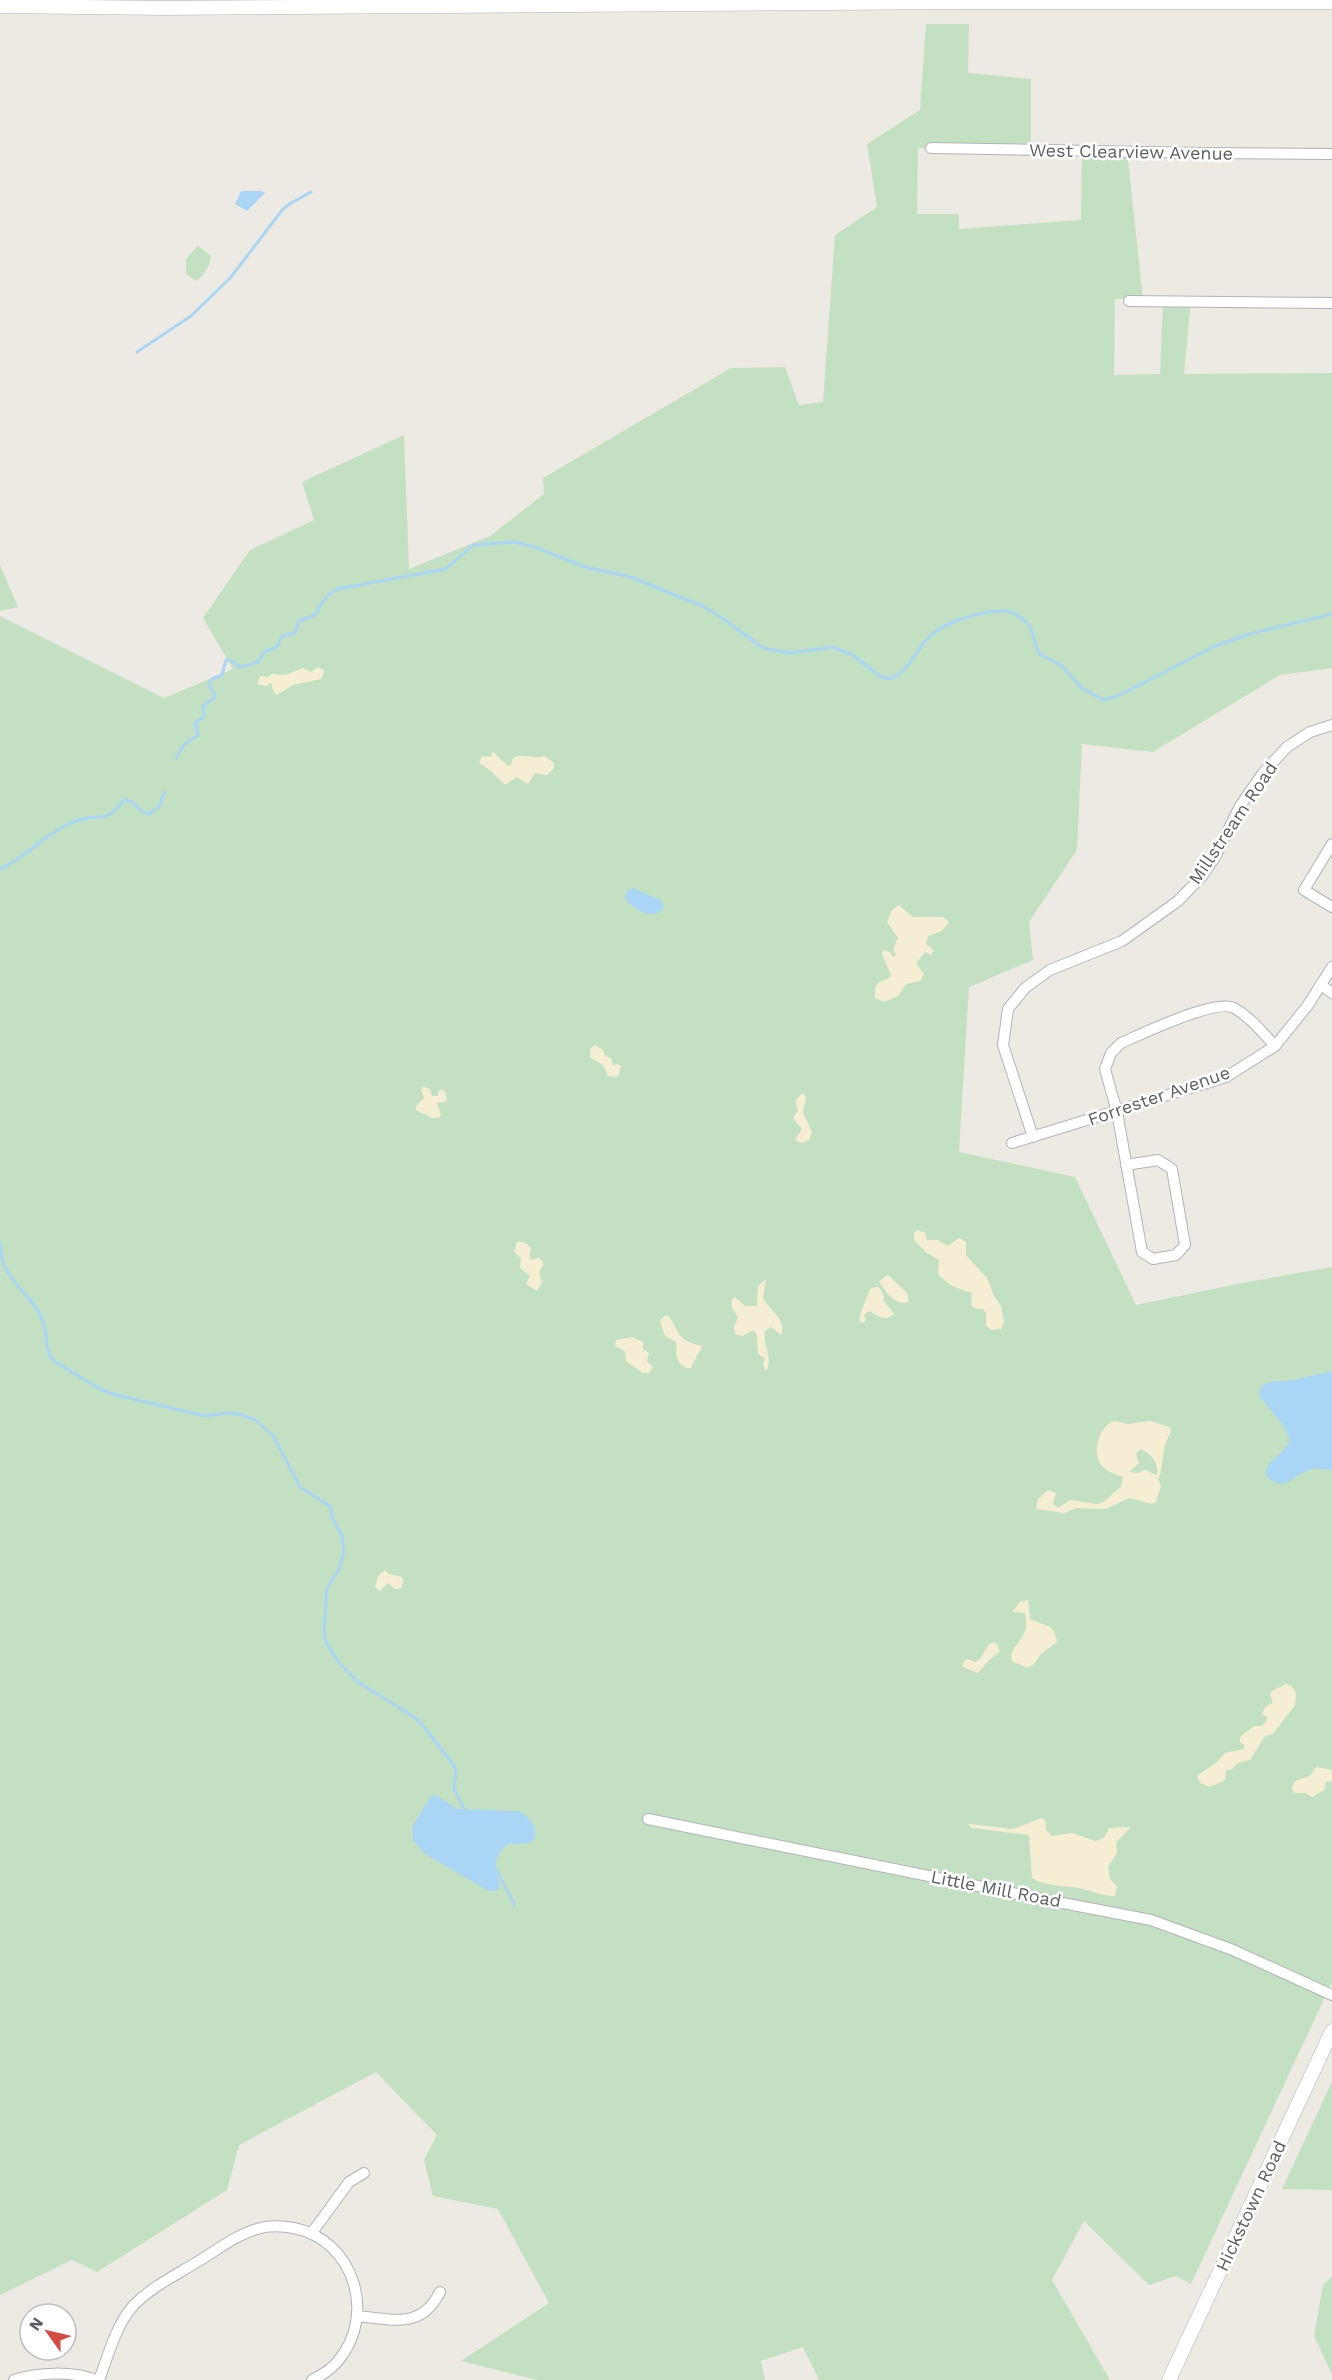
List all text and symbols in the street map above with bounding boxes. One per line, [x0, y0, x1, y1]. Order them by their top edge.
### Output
street label: West Clearview Avenue [1029, 139, 1233, 164]
street label: Millstream Road [1184, 758, 1281, 888]
street label: Forrester Avenue [1085, 1061, 1233, 1130]
street label: Little Mill Road [929, 1866, 1063, 1911]
street label: Hickstown Road [1211, 2137, 1290, 2275]
north arrow [18, 2302, 78, 2362]
text: N [25, 2314, 47, 2334]

